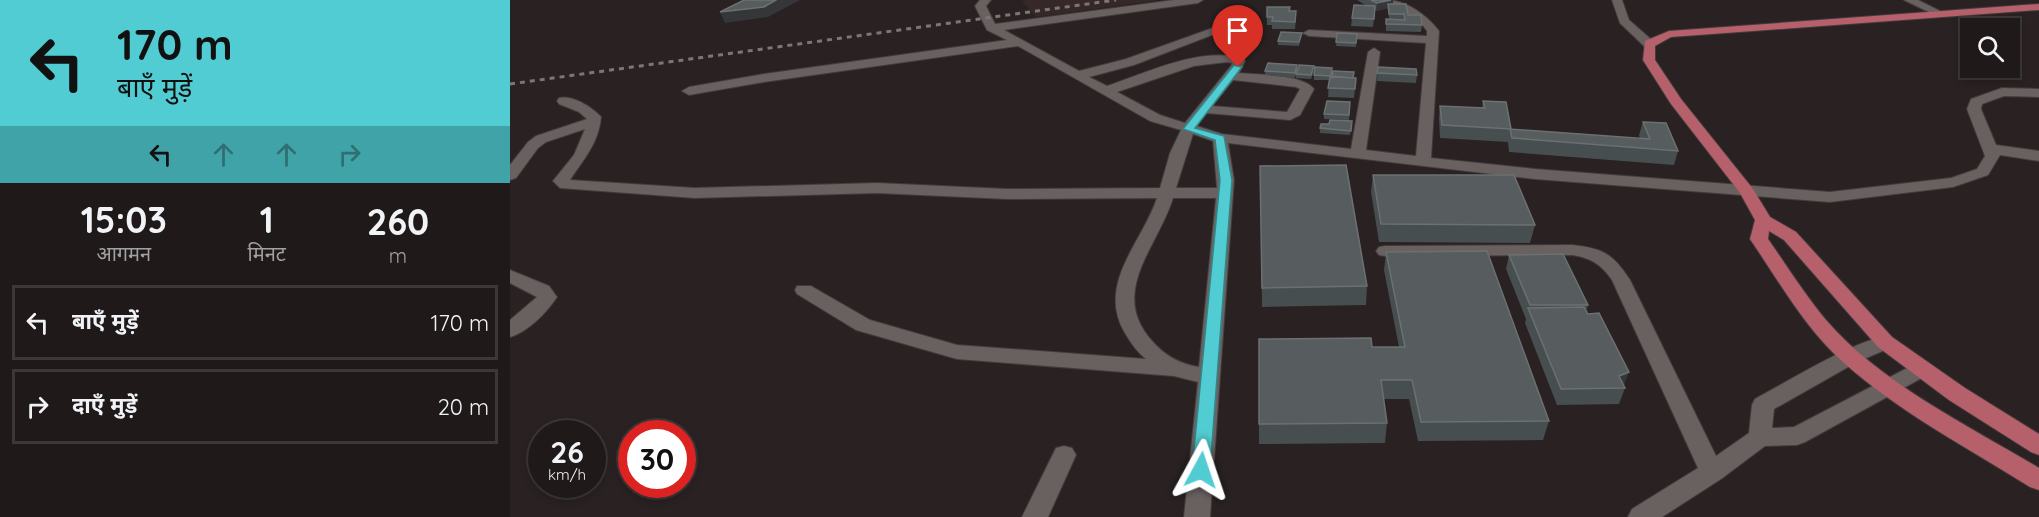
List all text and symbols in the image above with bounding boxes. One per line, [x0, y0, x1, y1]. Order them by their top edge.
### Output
pin [1212, 5, 1263, 67]
icon: arrive [1221, 14, 1254, 47]
text: 170 m [117, 18, 233, 71]
map controls [1960, 18, 2020, 78]
button: search [1960, 18, 2020, 78]
icon: left [18, 24, 96, 102]
text: बाएँ मुड़ें [117, 70, 192, 104]
icon: left [144, 138, 177, 171]
icon: ahead [207, 138, 240, 171]
icon: ahead [270, 138, 303, 171]
icon: right [333, 138, 366, 171]
text: 15:03 [81, 197, 167, 242]
text: 1 [260, 197, 274, 242]
text: 260 [367, 199, 429, 244]
text: आगमन [96, 241, 151, 266]
text: मिनट [248, 241, 286, 266]
text: m [389, 243, 407, 268]
icon: left [21, 306, 54, 339]
text: बाएँ मुड़ें [72, 307, 138, 335]
text: 170 m [430, 309, 489, 337]
icon: right [21, 390, 54, 423]
text: दाएँ मुड़ें [72, 391, 137, 419]
text: 20 m [438, 393, 489, 421]
speed limit sign: 30 [618, 420, 696, 498]
text: 26 [550, 433, 584, 471]
position arrow [1169, 438, 1233, 502]
text: km/h [548, 465, 586, 484]

